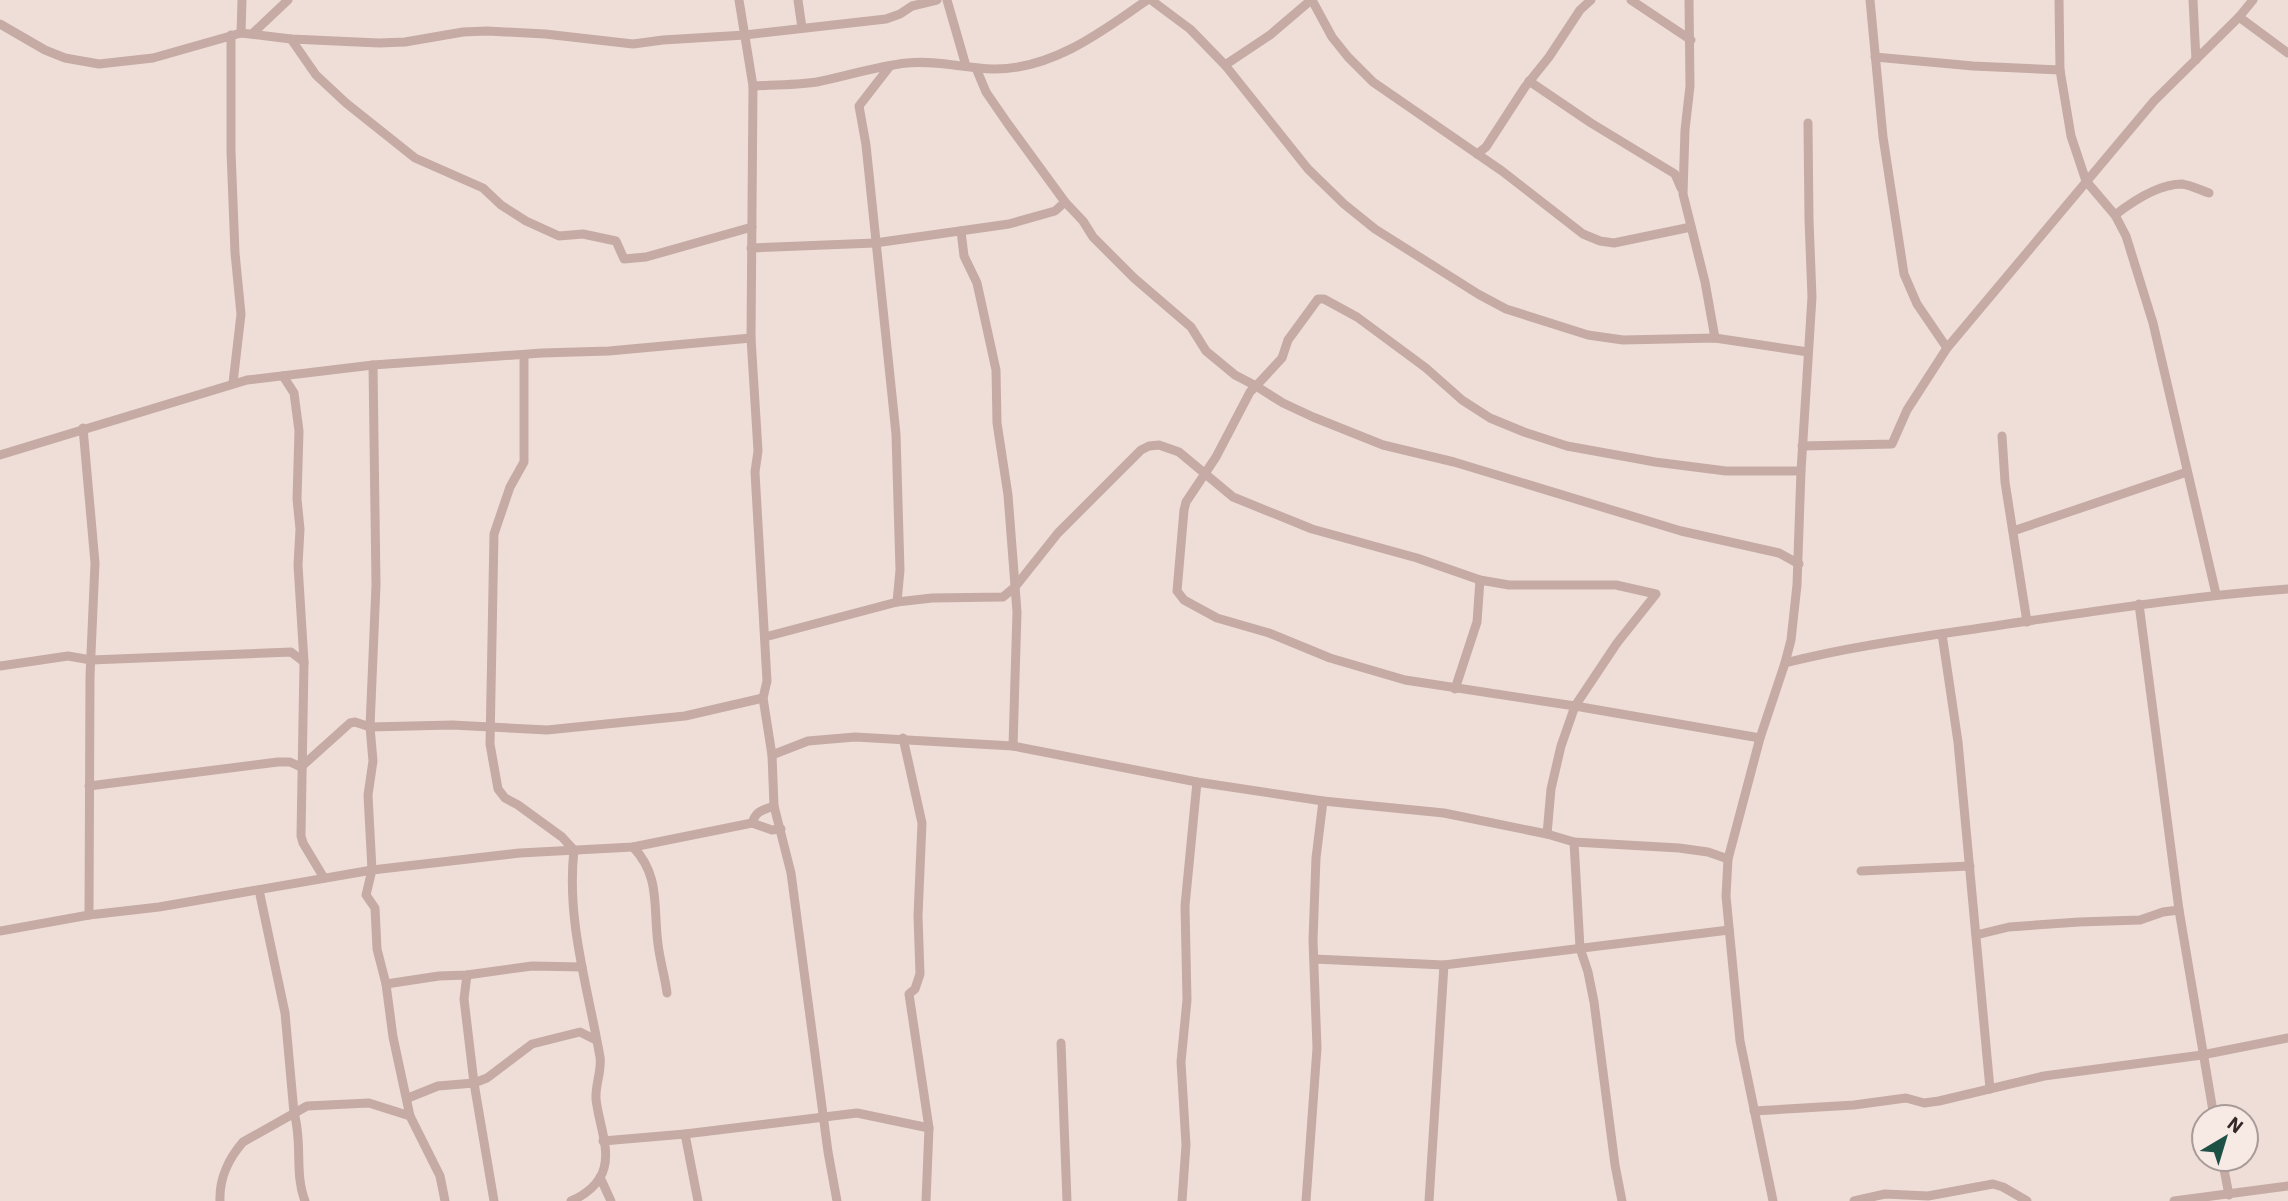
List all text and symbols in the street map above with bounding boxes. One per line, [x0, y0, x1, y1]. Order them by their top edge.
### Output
north arrow [2190, 1103, 2260, 1173]
text: N [2223, 1111, 2248, 1138]

